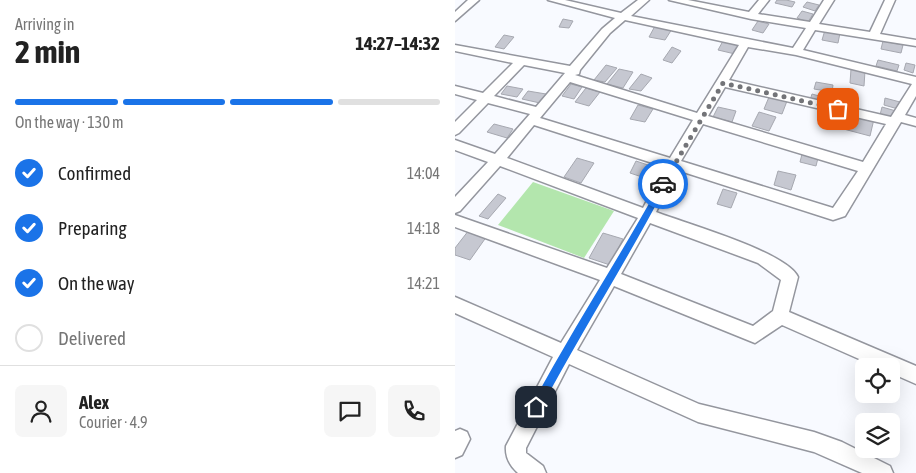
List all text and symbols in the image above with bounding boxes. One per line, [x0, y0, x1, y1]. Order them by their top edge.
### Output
text: Arriving in [15, 15, 75, 33]
text: 14:27–14:32 [355, 32, 440, 54]
text: 2 min [15, 33, 80, 70]
pin [817, 88, 859, 130]
icon: bag [824, 95, 852, 123]
text: On the way · 130 m [15, 113, 124, 131]
icon: check [15, 159, 43, 187]
courier [638, 159, 688, 209]
text: Confirmed [58, 162, 131, 184]
text: 14:04 [407, 164, 440, 182]
icon: car [649, 170, 677, 198]
icon: check [15, 214, 43, 242]
text: Preparing [58, 217, 127, 239]
text: 14:18 [407, 219, 440, 237]
icon: check [15, 269, 43, 297]
text: On the way [58, 272, 135, 294]
text: 14:21 [407, 274, 440, 292]
text: Delivered [58, 327, 126, 349]
map controls [855, 358, 900, 458]
button: locate [855, 358, 900, 403]
button: person [15, 385, 67, 437]
button: chat [324, 385, 376, 437]
button: phone [388, 385, 440, 437]
pin [515, 386, 557, 428]
text: Alex [79, 391, 109, 413]
icon: home [522, 393, 550, 421]
text: Courier · 4.9 [79, 413, 148, 431]
button: layers [855, 413, 900, 458]

